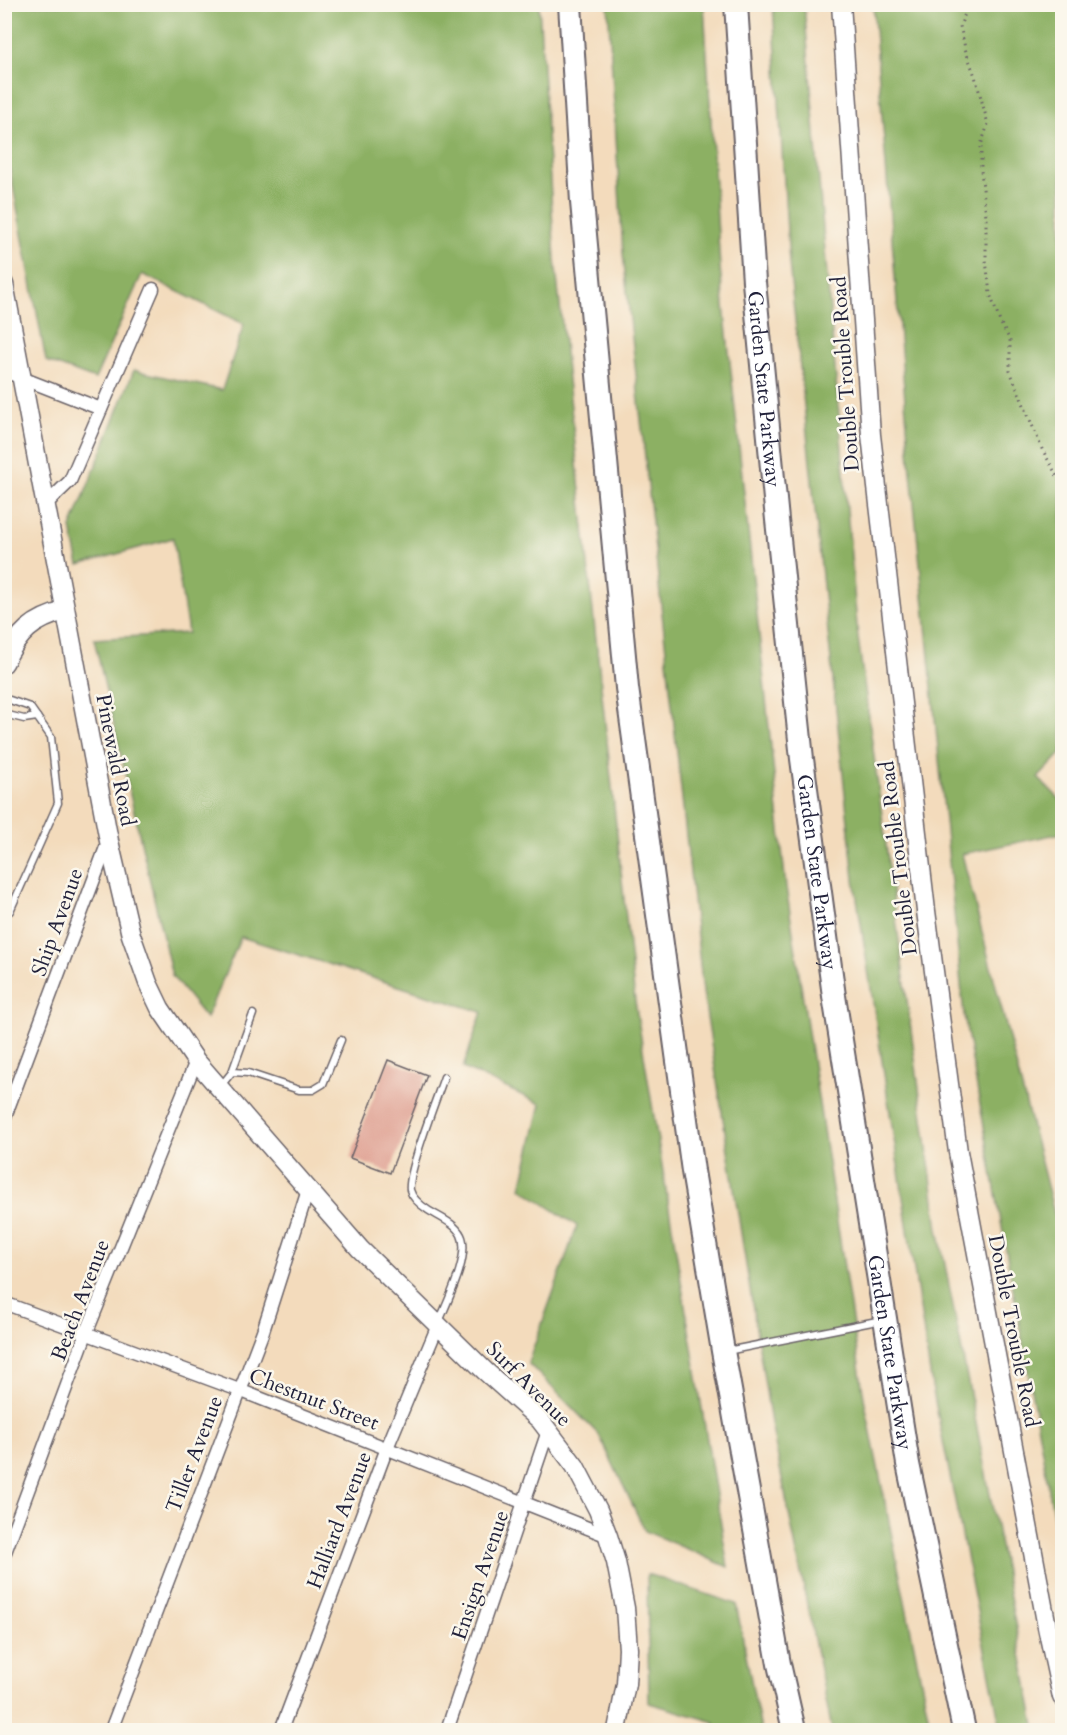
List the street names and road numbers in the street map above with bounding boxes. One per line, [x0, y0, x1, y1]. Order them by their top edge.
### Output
street label: Double Trouble Road [824, 275, 867, 473]
street label: Garden State Parkway [740, 289, 788, 489]
street label: Pinewald Road [88, 692, 143, 829]
street label: Double Trouble Road [872, 759, 925, 957]
street label: Garden State Parkway [789, 772, 844, 972]
street label: Ship Avenue [25, 864, 90, 980]
street label: Double Trouble Road [981, 1232, 1046, 1430]
street label: Beach Avenue [44, 1235, 117, 1365]
street label: Garden State Parkway [860, 1253, 920, 1452]
street label: Surf Avenue [480, 1335, 578, 1433]
street label: Chestnut Street [245, 1361, 383, 1438]
street label: Tiller Avenue [159, 1392, 230, 1517]
street label: Halliard Avenue [300, 1447, 379, 1593]
street label: Ensign Avenue [445, 1506, 516, 1644]

